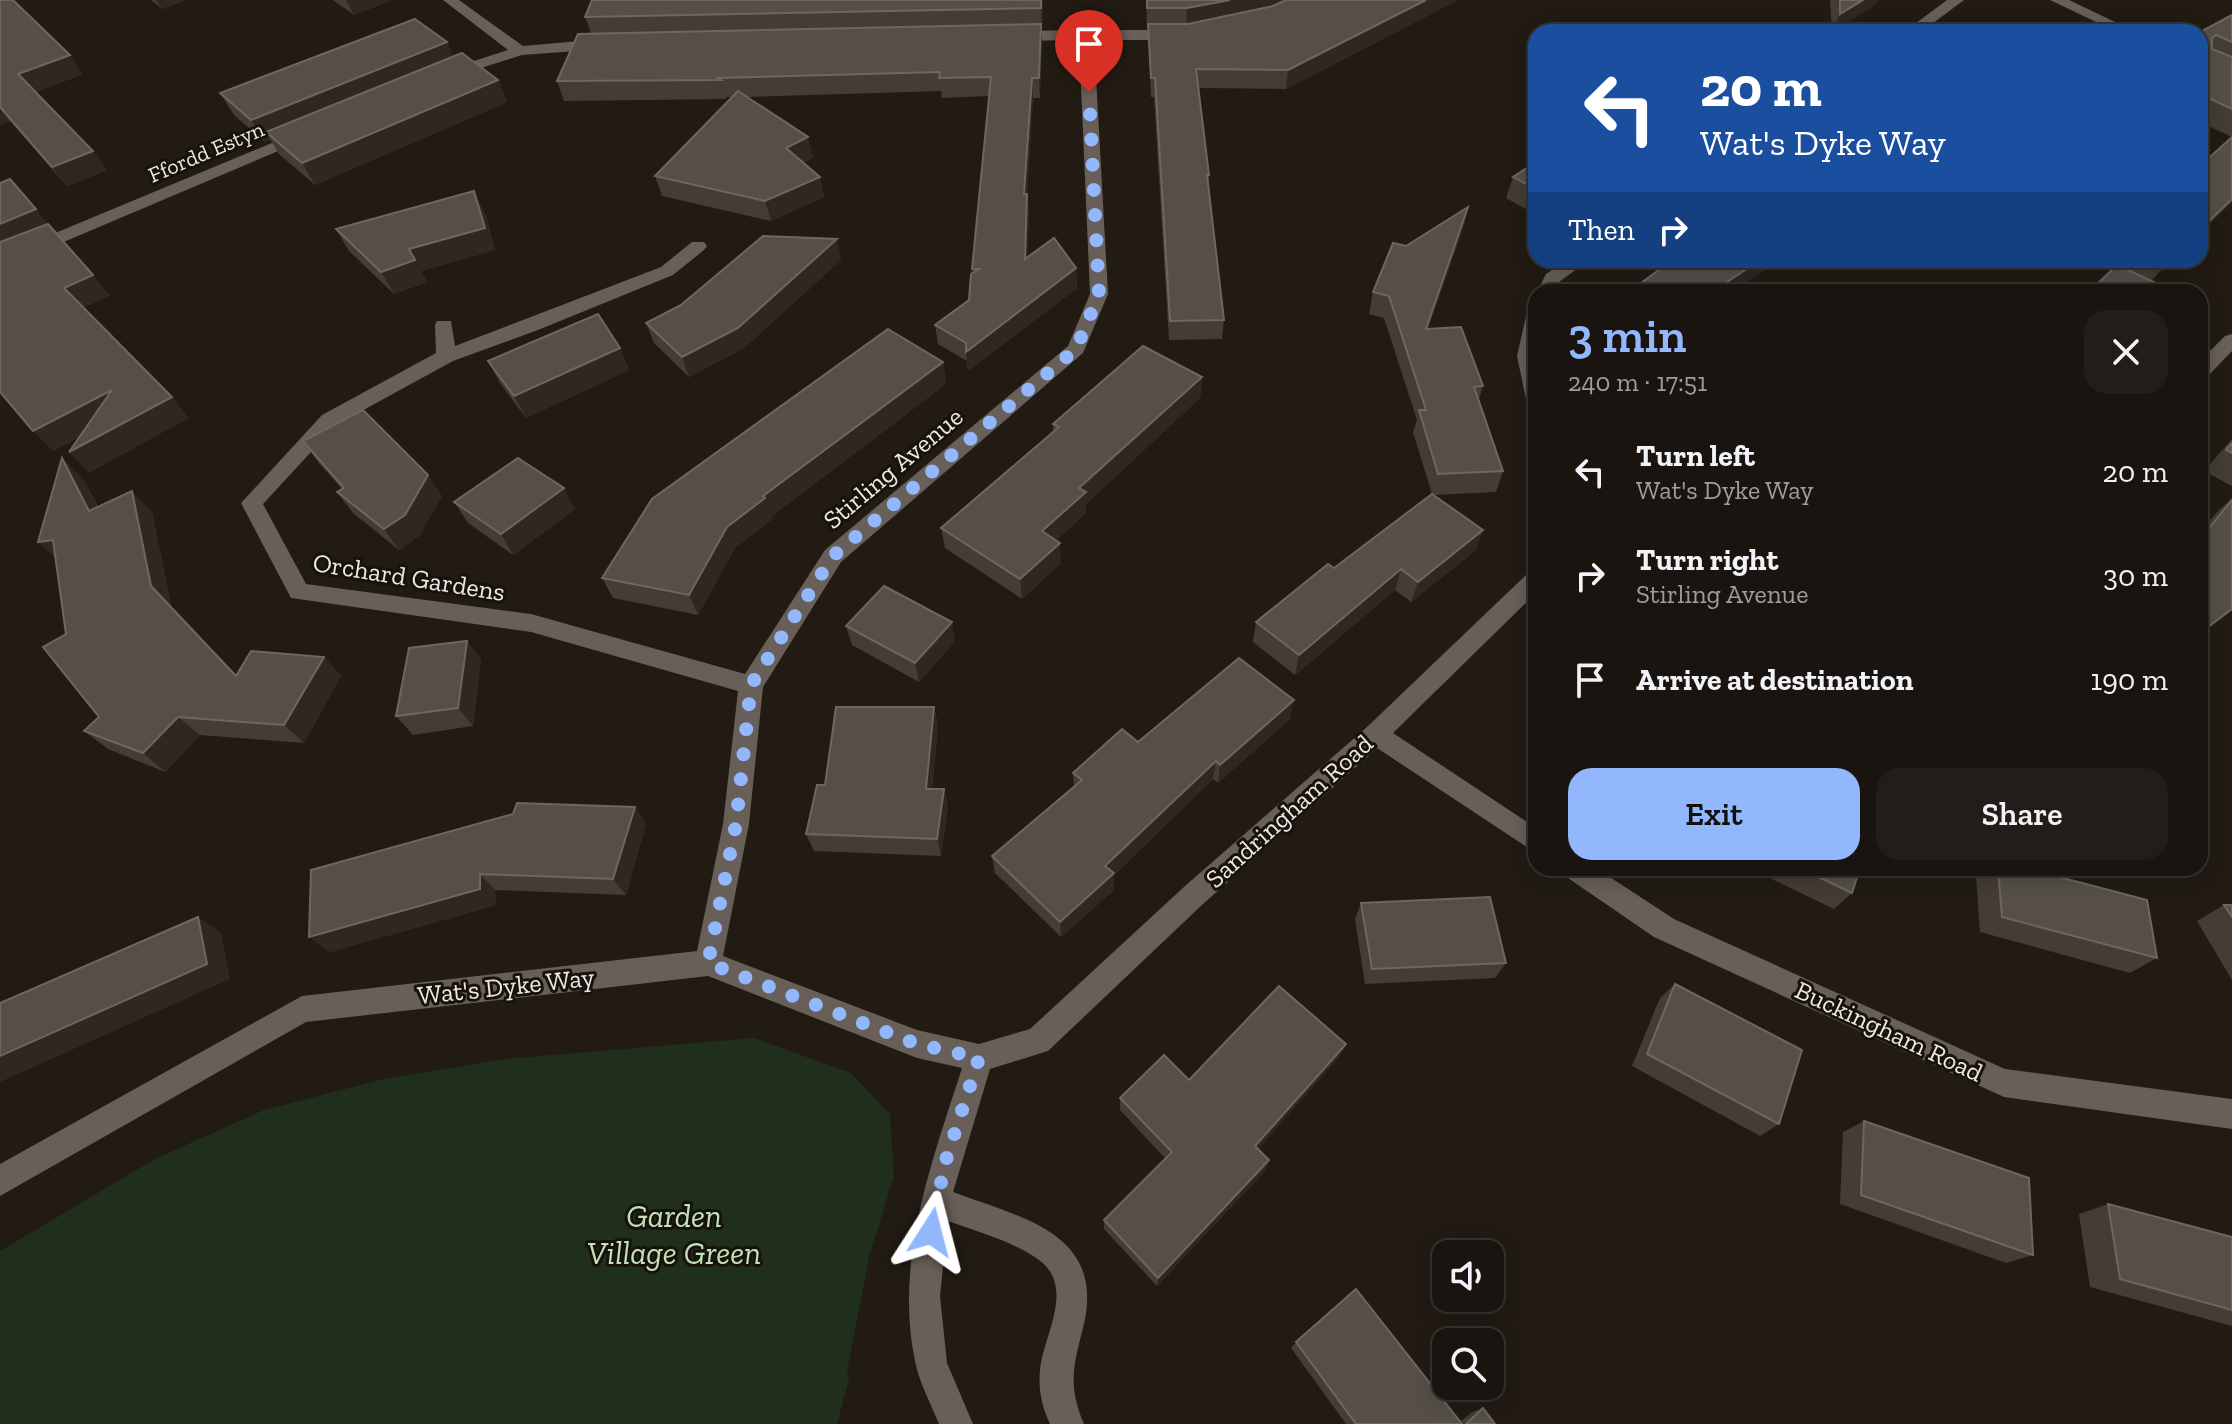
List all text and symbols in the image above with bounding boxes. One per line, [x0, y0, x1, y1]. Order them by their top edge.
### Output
pin [1055, 10, 1123, 92]
icon: arrive [1067, 22, 1111, 66]
text: 20 m [1700, 53, 1822, 120]
icon: left [1568, 56, 1672, 160]
street label: Ffordd Estyn [144, 115, 268, 189]
text: Wat's Dyke Way [1700, 121, 1946, 164]
icon: right [1651, 208, 1695, 252]
text: Then [1568, 212, 1635, 248]
text: 3 min [1568, 307, 1686, 364]
button: close [2084, 310, 2168, 394]
text: 240 m · 17:51 [1568, 366, 1707, 398]
street label: Stirling Avenue [817, 400, 969, 536]
text: Turn left [1636, 438, 1755, 474]
icon: left [1568, 450, 1612, 494]
text: 20 m [2103, 454, 2168, 490]
text: Wat's Dyke Way [1636, 474, 1814, 506]
text: Turn right [1636, 542, 1778, 578]
street label: Orchard Gardens [311, 546, 507, 608]
icon: right [1568, 554, 1612, 598]
text: 30 m [2103, 558, 2168, 594]
text: Stirling Avenue [1636, 578, 1808, 610]
icon: arrive [1568, 658, 1612, 702]
text: Arrive at destination [1636, 662, 1913, 698]
text: 190 m [2091, 662, 2168, 698]
street label: Sandringham Road [1199, 727, 1379, 895]
button: Exit [1568, 768, 1860, 860]
button: Share [1876, 768, 2168, 860]
street label: Wat's Dyke Way [416, 961, 597, 1011]
street label: Buckingham Road [1790, 973, 1988, 1089]
position arrow [889, 1190, 973, 1274]
park label: Garden Village Green [587, 1197, 761, 1272]
map controls [1432, 1240, 1504, 1400]
button: sound [1432, 1240, 1504, 1312]
button: search [1432, 1328, 1504, 1400]

